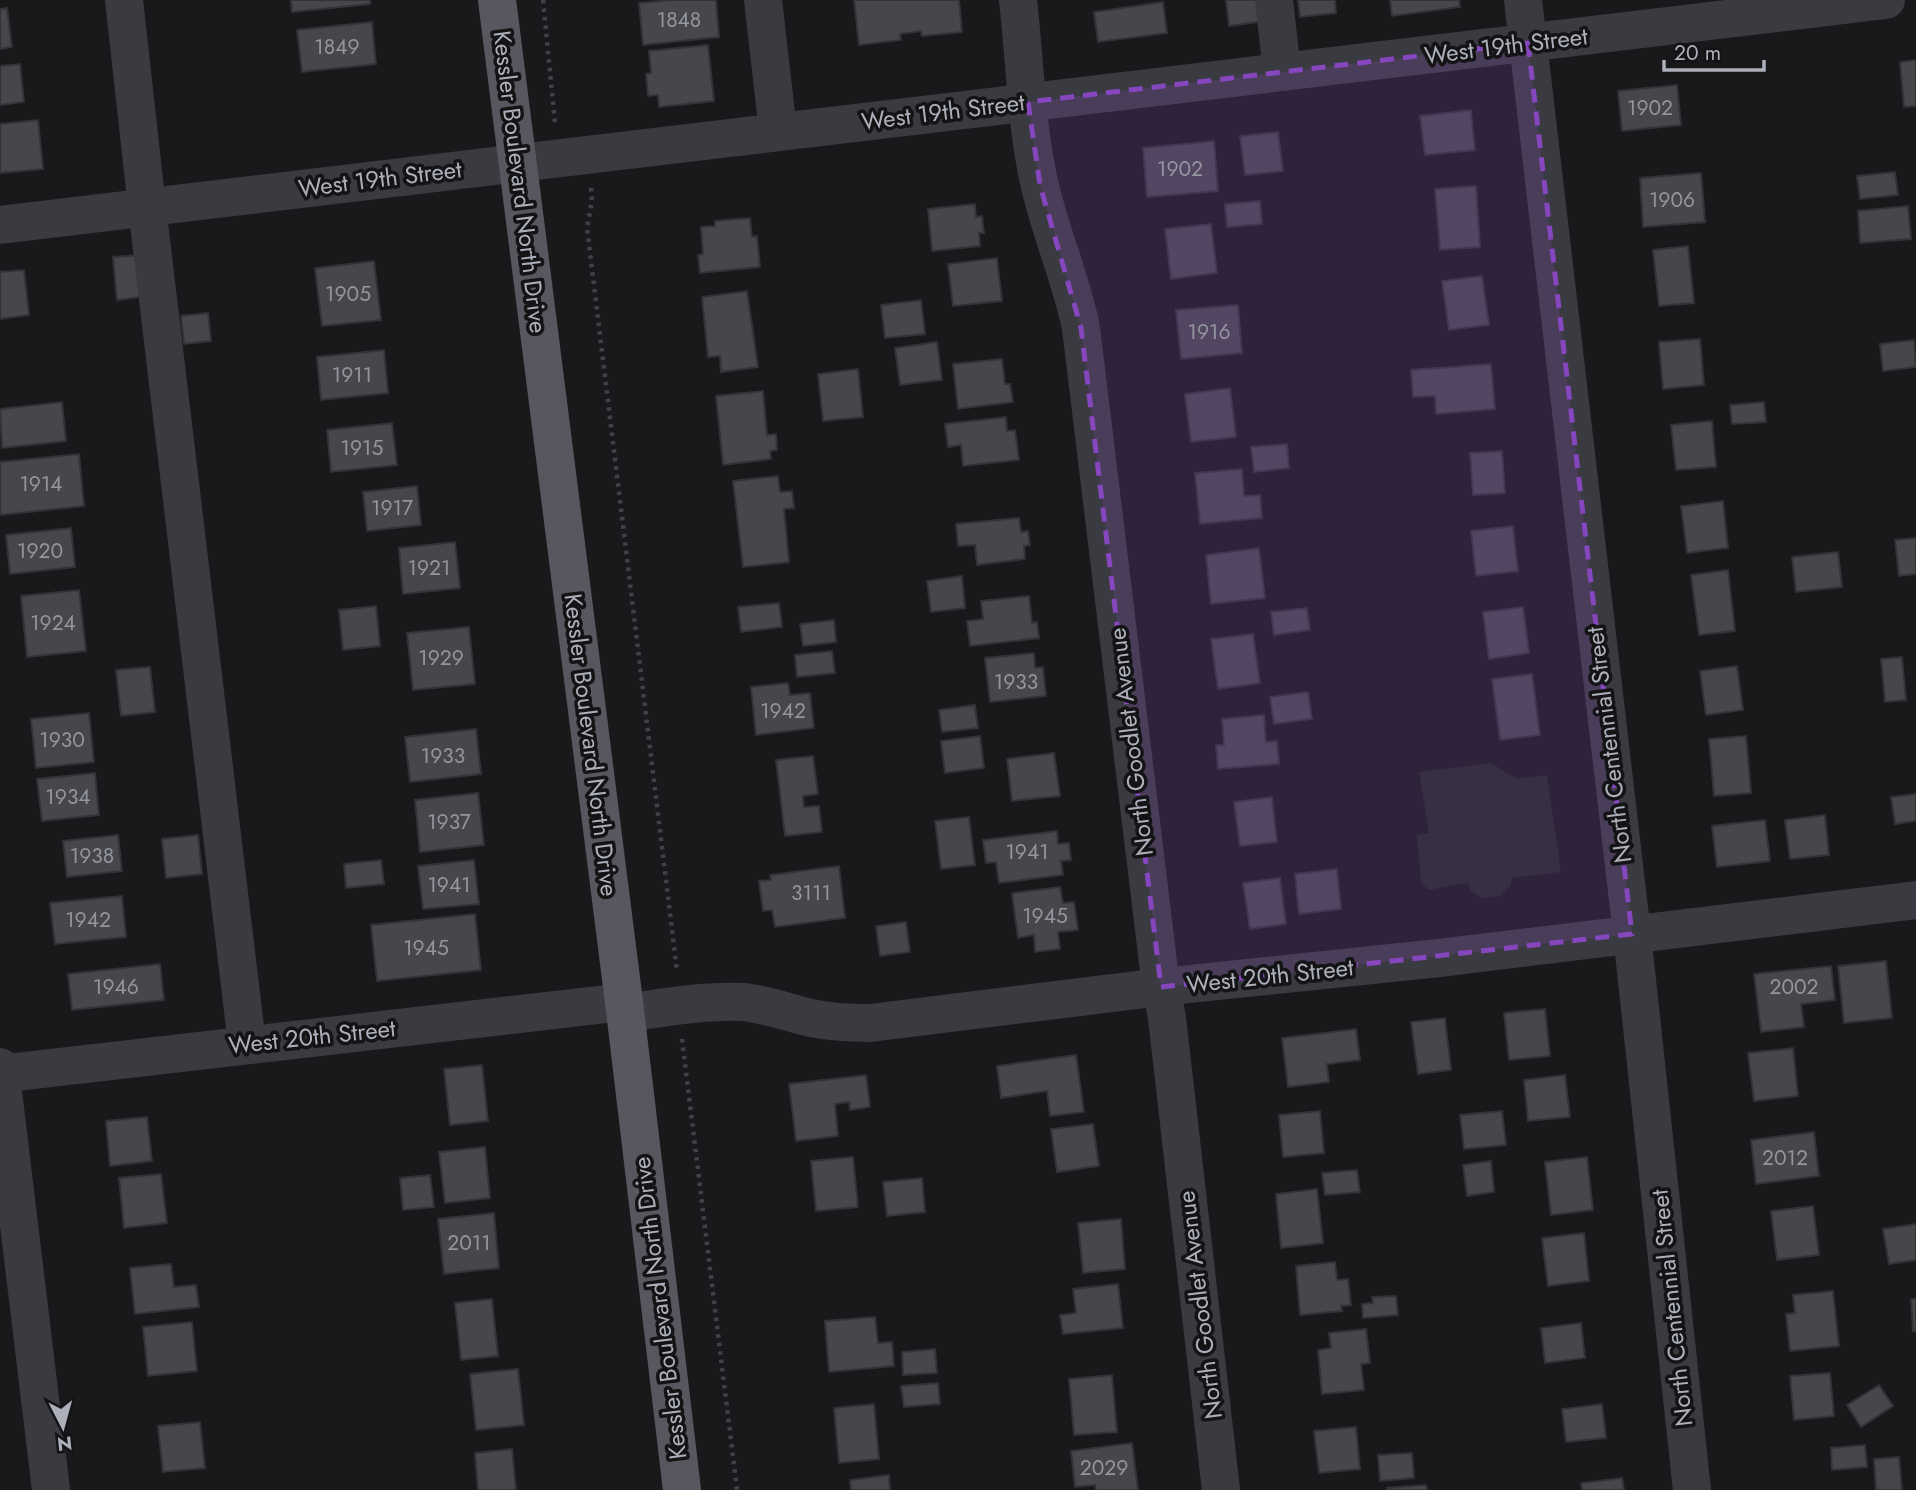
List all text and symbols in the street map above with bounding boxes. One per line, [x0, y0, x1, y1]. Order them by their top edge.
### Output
house number: 1848 [657, 5, 701, 35]
street label: West 19th Street [1422, 18, 1590, 73]
scale bar [1664, 28, 1764, 72]
street label: Kessler Boulevard North Drive [485, 29, 556, 335]
house number: 1849 [314, 32, 360, 62]
text: 20 m [1674, 38, 1721, 68]
street label: West 19th Street [859, 84, 1027, 139]
house number: 1902 [1627, 93, 1673, 123]
street label: West 19th Street [296, 151, 464, 206]
house number: 1902 [1157, 154, 1203, 184]
house number: 1906 [1649, 185, 1695, 215]
house number: 1905 [325, 279, 371, 309]
house number: 1916 [1187, 317, 1231, 347]
house number: 1911 [332, 360, 372, 390]
house number: 1915 [341, 433, 383, 463]
house number: 1914 [19, 469, 63, 499]
house number: 1917 [371, 493, 413, 523]
house number: 1920 [17, 536, 63, 566]
house number: 1921 [408, 553, 450, 583]
street label: Kessler Boulevard North Drive [556, 592, 627, 898]
house number: 1924 [30, 608, 76, 638]
street label: North Centennial Street [1577, 625, 1640, 865]
street label: North Goodlet Avenue [1099, 626, 1162, 858]
house number: 1929 [418, 643, 464, 673]
house number: 1933 [994, 667, 1038, 697]
house number: 1942 [760, 696, 806, 726]
house number: 1930 [39, 725, 85, 755]
house number: 1933 [421, 741, 465, 771]
house number: 1934 [45, 782, 91, 812]
house number: 1937 [427, 807, 471, 837]
house number: 1941 [1005, 837, 1049, 867]
house number: 1938 [70, 841, 114, 871]
house number: 1941 [427, 870, 471, 900]
house number: 3111 [791, 878, 831, 908]
house number: 1945 [1022, 901, 1068, 931]
house number: 1942 [65, 905, 111, 935]
house number: 1945 [403, 933, 449, 963]
street label: West 20th Street [1185, 949, 1355, 1002]
house number: 1946 [93, 972, 139, 1002]
house number: 2002 [1769, 972, 1819, 1002]
street label: West 20th Street [227, 1010, 397, 1063]
house number: 2012 [1762, 1143, 1808, 1173]
street label: Kessler Boulevard North Drive [624, 1155, 695, 1461]
street label: North Centennial Street [1642, 1188, 1701, 1428]
street label: North Goodlet Avenue [1168, 1189, 1231, 1421]
house number: 2011 [447, 1228, 491, 1258]
north arrow [28, 1392, 98, 1462]
text: N [56, 1429, 74, 1458]
house number: 2029 [1080, 1453, 1128, 1483]

